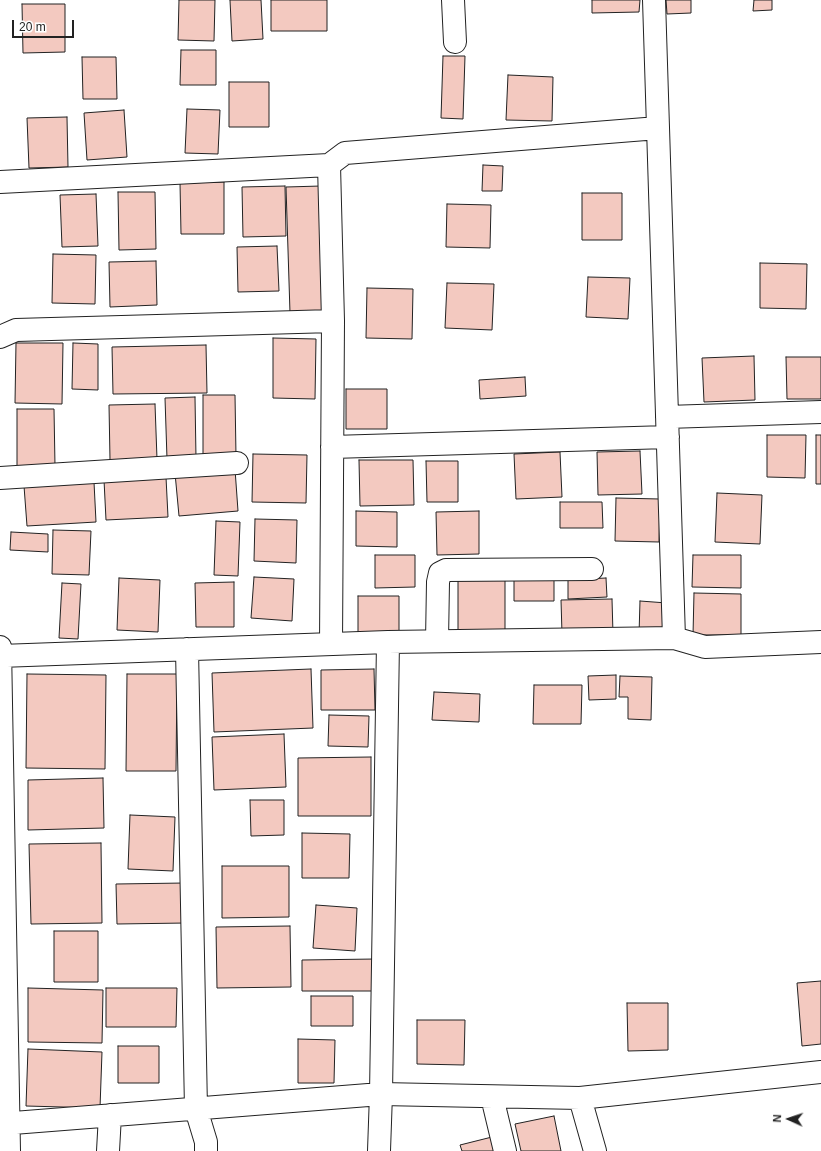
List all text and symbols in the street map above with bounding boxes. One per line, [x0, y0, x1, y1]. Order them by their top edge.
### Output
scale bar [14, 12, 76, 38]
text: 20 m [19, 20, 46, 34]
north arrow [769, 1099, 809, 1139]
text: N [771, 1114, 783, 1123]

